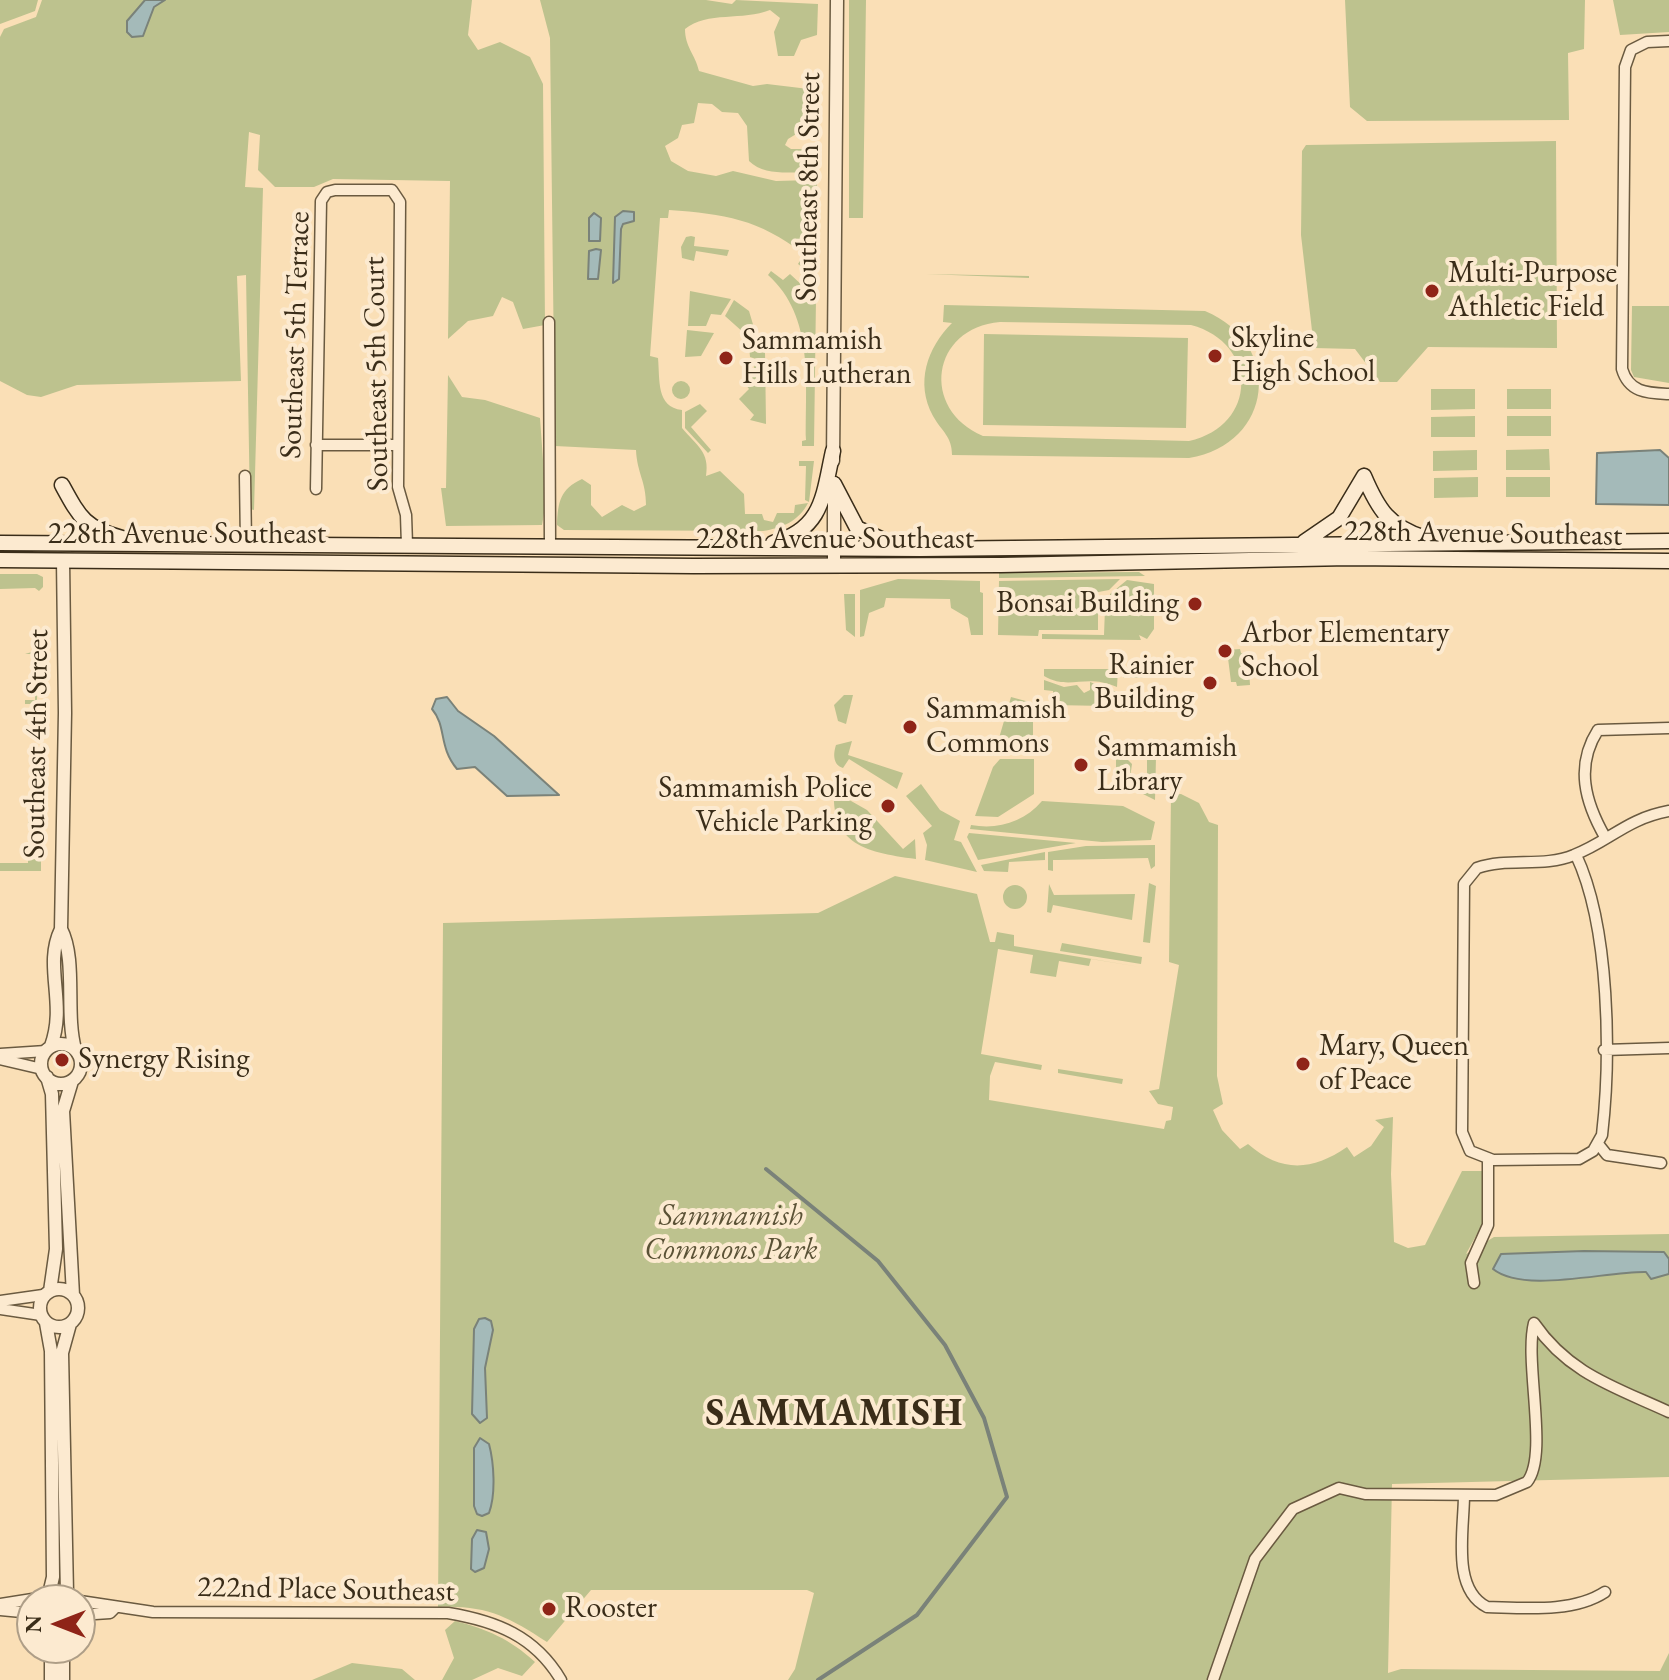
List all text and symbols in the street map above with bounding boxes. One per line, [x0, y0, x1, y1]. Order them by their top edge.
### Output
street label: Southeast 8th Street [789, 72, 829, 302]
street label: Southeast 5th Terrace [274, 211, 318, 459]
street label: Southeast 5th Court [357, 256, 397, 492]
place label: Multi-Purpose Athletic Field [1448, 256, 1617, 326]
marker: Multi-Purpose Athletic Field [1423, 282, 1441, 300]
place label: Skyline High School [1231, 321, 1375, 392]
place label: Sammamish Hills Lutheran [742, 323, 911, 394]
marker: Skyline High School [1206, 347, 1224, 365]
marker: Sammamish Hills Lutheran [717, 349, 735, 367]
street label: 228th Avenue Southeast [1343, 514, 1623, 554]
street label: 228th Avenue Southeast [48, 517, 326, 553]
street label: 228th Avenue Southeast [696, 522, 974, 558]
place label: Bonsai Building [996, 586, 1179, 622]
marker: Bonsai Building [1186, 595, 1204, 613]
place label: Arbor Elementary School [1241, 616, 1449, 686]
street label: Southeast 4th Street [17, 629, 57, 859]
marker: Arbor Elementary School [1216, 642, 1234, 660]
place label: Rainier Building [1095, 648, 1194, 718]
marker: Rainier Building [1201, 674, 1219, 692]
place label: Sammamish Commons [926, 692, 1066, 762]
marker: Sammamish Commons [901, 718, 919, 736]
place label: Sammamish Library [1097, 730, 1237, 800]
marker: Sammamish Library [1072, 756, 1090, 774]
place label: Sammamish Police Vehicle Parking [658, 771, 872, 842]
marker: Sammamish Police Vehicle Parking [879, 797, 897, 815]
place label: Mary, Queen of Peace [1319, 1029, 1469, 1100]
place label: Synergy Rising [78, 1042, 250, 1078]
marker: Synergy Rising [53, 1051, 71, 1069]
marker: Mary, Queen of Peace [1294, 1055, 1312, 1073]
park label: Sammamish Commons Park [644, 1199, 818, 1270]
district label: SAMMAMISH [705, 1392, 965, 1438]
street label: 222nd Place Southeast [197, 1570, 455, 1610]
north arrow [16, 1584, 96, 1664]
place label: Rooster [565, 1591, 657, 1627]
marker: Rooster [540, 1600, 558, 1618]
text: N [19, 1615, 48, 1633]

